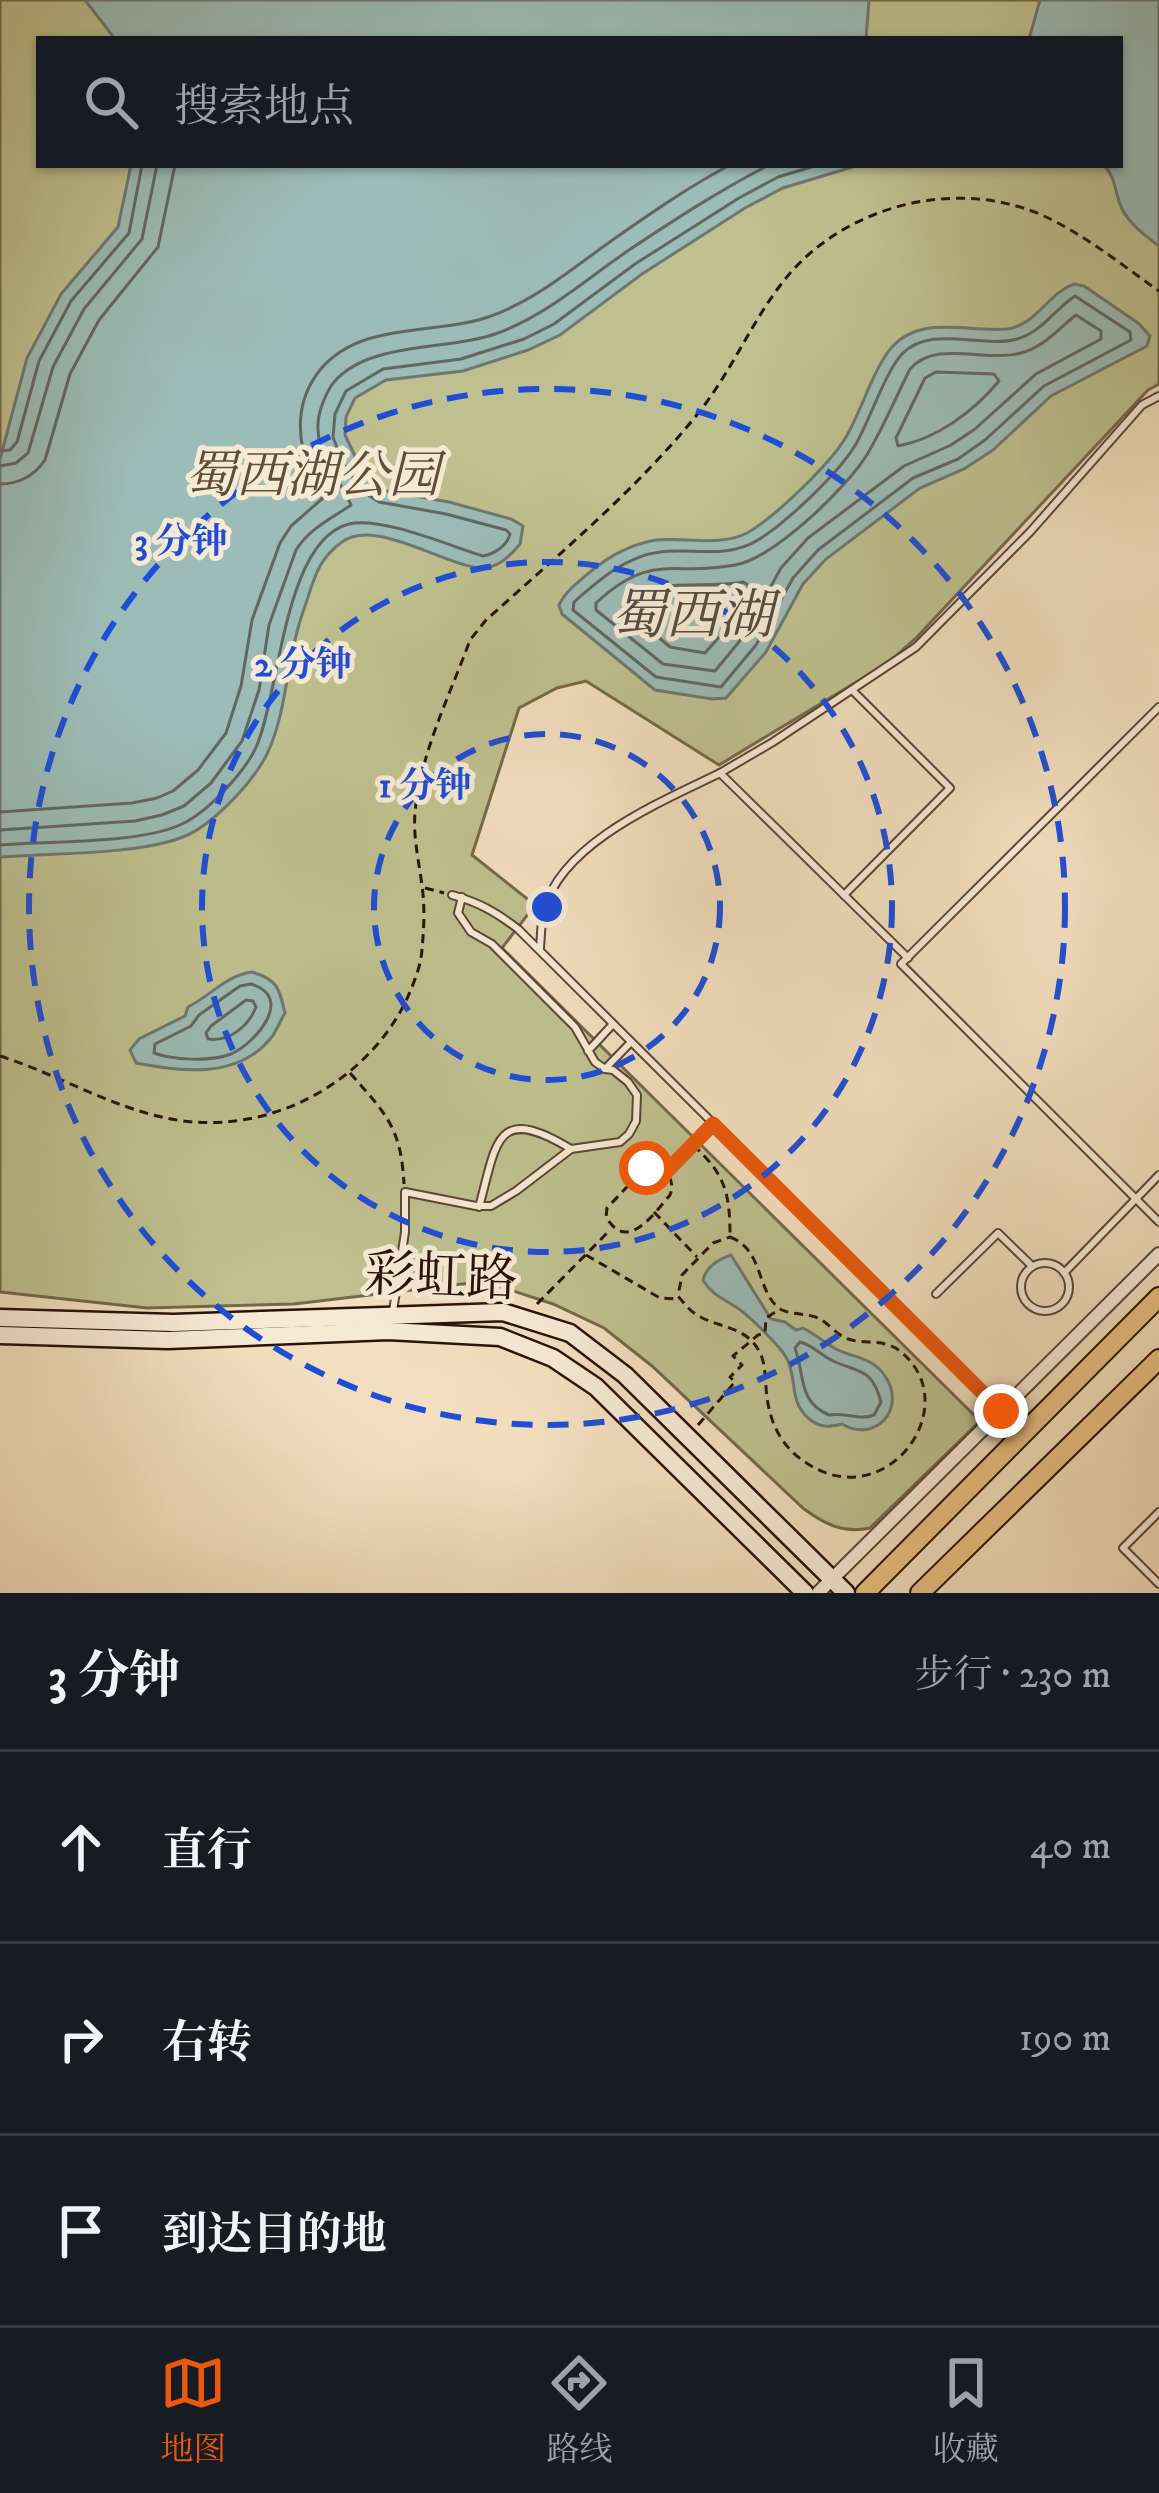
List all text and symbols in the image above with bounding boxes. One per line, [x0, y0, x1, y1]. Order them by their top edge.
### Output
search box [36, 36, 1123, 168]
icon: search [78, 69, 144, 135]
text: 搜索地点 [174, 80, 354, 136]
park label: 蜀西湖公园 [184, 445, 446, 509]
text: 3 分钟 [134, 520, 228, 565]
water label: 蜀西湖 [611, 584, 782, 651]
text: 2 分钟 [254, 643, 352, 688]
text: 1 分钟 [379, 764, 471, 809]
centre of rings [526, 886, 568, 928]
route start [619, 1141, 673, 1195]
street label: 彩虹路 [363, 1243, 519, 1313]
route end [974, 1384, 1028, 1438]
text: 3 分钟 [48, 1645, 180, 1709]
text: 步行 · 230 m [915, 1651, 1111, 1700]
icon: ahead [48, 1814, 114, 1880]
text: 40 m [1030, 1822, 1111, 1871]
text: 直行 [162, 1824, 252, 1880]
icon: right [48, 2006, 114, 2072]
text: 190 m [1019, 2014, 1111, 2063]
text: 右转 [162, 2016, 252, 2072]
icon: arrive [48, 2198, 114, 2264]
text: 到达目的地 [162, 2208, 387, 2264]
tab: 地图 [160, 2350, 226, 2471]
tab: 路线 [546, 2350, 612, 2471]
tab: 收藏 [933, 2350, 999, 2471]

